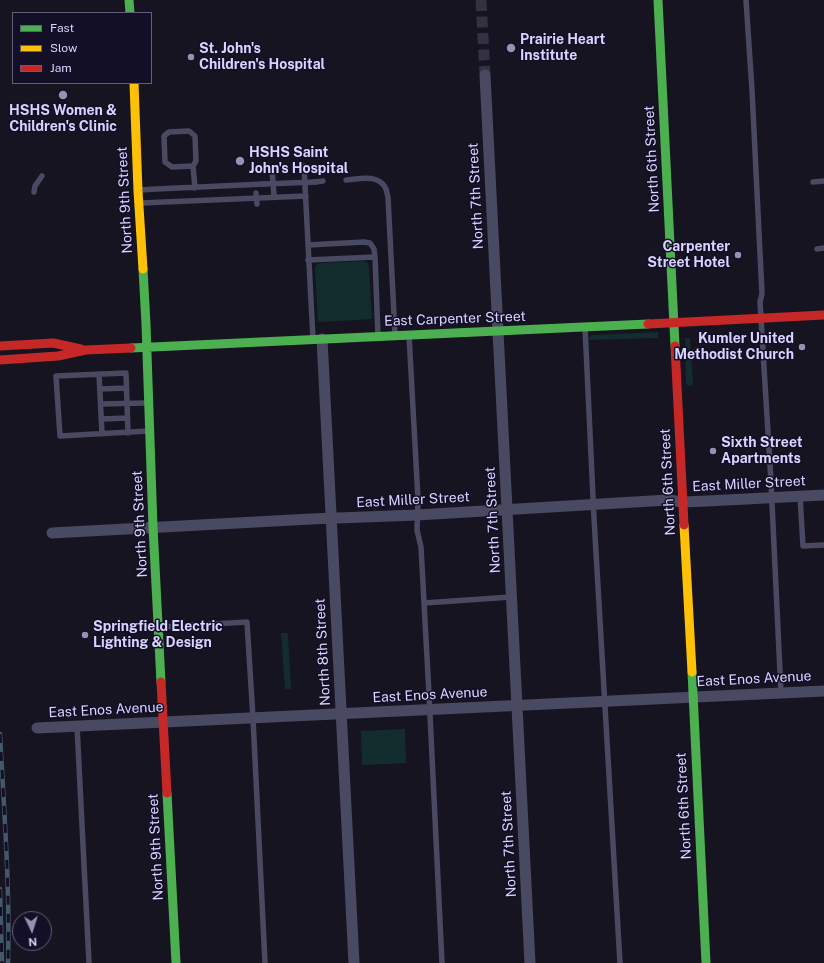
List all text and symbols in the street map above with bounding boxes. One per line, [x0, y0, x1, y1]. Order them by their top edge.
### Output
legend [12, 12, 152, 84]
text: Fast [50, 21, 74, 35]
place label: Prairie Heart Institute [520, 32, 605, 64]
text: Slow [50, 41, 77, 55]
place label: St. John's Children's Hospital [199, 41, 325, 74]
marker: Prairie Heart Institute [505, 42, 517, 54]
marker: St. John's Children's Hospital [186, 52, 196, 62]
text: Jam [50, 61, 72, 75]
marker: HSHS Women & Children's Clinic [57, 89, 69, 101]
place label: HSHS Women & Children's Clinic [9, 103, 117, 136]
street label: North 6th Street [641, 105, 663, 213]
street label: North 7th Street [465, 142, 487, 250]
place label: HSHS Saint John's Hospital [249, 145, 348, 178]
street label: North 9th Street [114, 146, 136, 254]
marker: HSHS Saint John's Hospital [234, 155, 246, 167]
place label: Carpenter Street Hotel [647, 239, 730, 272]
marker: Carpenter Street Hotel [733, 250, 743, 260]
street label: East Carpenter Street [384, 308, 526, 330]
place label: Kumler United Methodist Church [674, 331, 794, 364]
marker: Kumler United Methodist Church [797, 342, 807, 352]
street label: North 6th Street [657, 428, 679, 536]
place label: Sixth Street Apartments [721, 435, 803, 468]
marker: Sixth Street Apartments [708, 446, 718, 456]
street label: North 7th Street [482, 466, 504, 574]
street label: North 9th Street [129, 470, 151, 578]
street label: East Miller Street [692, 473, 806, 495]
street label: East Miller Street [356, 489, 470, 511]
street label: North 8th Street [312, 598, 334, 706]
place label: Springfield Electric Lighting & Design [93, 619, 223, 652]
marker: Springfield Electric Lighting & Design [80, 630, 90, 640]
street label: East Enos Avenue [696, 668, 812, 690]
street label: East Enos Avenue [372, 684, 488, 706]
street label: East Enos Avenue [48, 699, 164, 721]
street label: North 6th Street [673, 752, 695, 860]
street label: North 7th Street [498, 790, 520, 898]
street label: North 9th Street [145, 793, 167, 901]
north arrow [12, 911, 52, 951]
text: N [28, 936, 37, 948]

